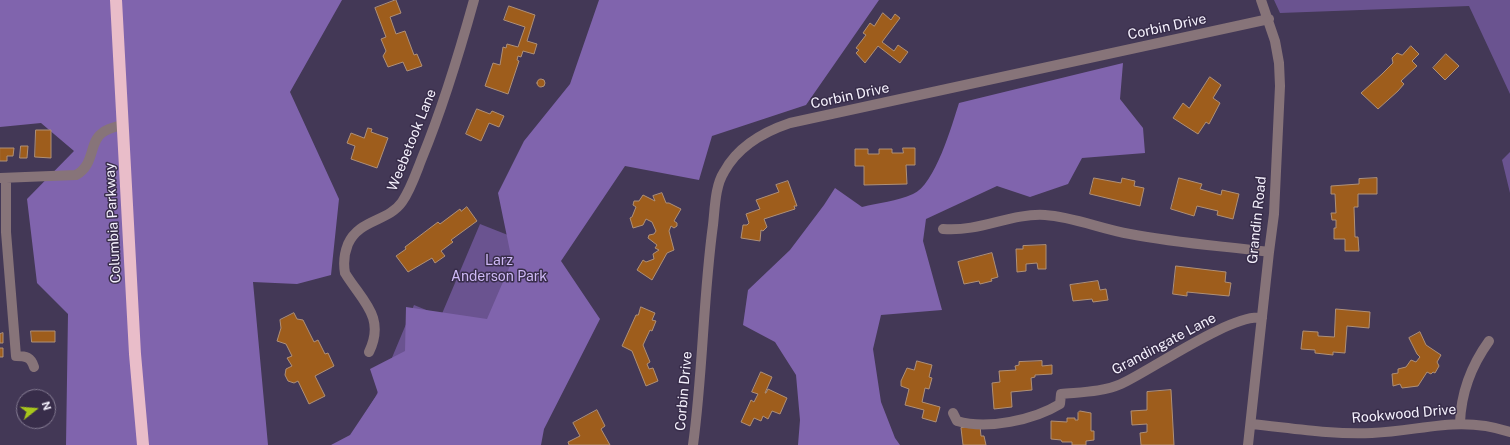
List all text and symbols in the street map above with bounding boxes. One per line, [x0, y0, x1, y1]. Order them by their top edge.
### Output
street label: Corbin Drive [1126, 10, 1208, 44]
street label: Corbin Drive [809, 79, 891, 113]
street label: Weebetook Lane [384, 87, 440, 193]
street label: Columbia Parkway [101, 162, 125, 284]
street label: Grandin Road [1244, 175, 1270, 265]
park label: Larz Anderson Park [451, 253, 547, 286]
street label: Grandingate Lane [1109, 309, 1219, 379]
street label: Corbin Drive [672, 350, 696, 432]
north arrow [16, 389, 56, 429]
text: N [40, 400, 54, 412]
street label: Rookwood Drive [1351, 401, 1457, 427]

